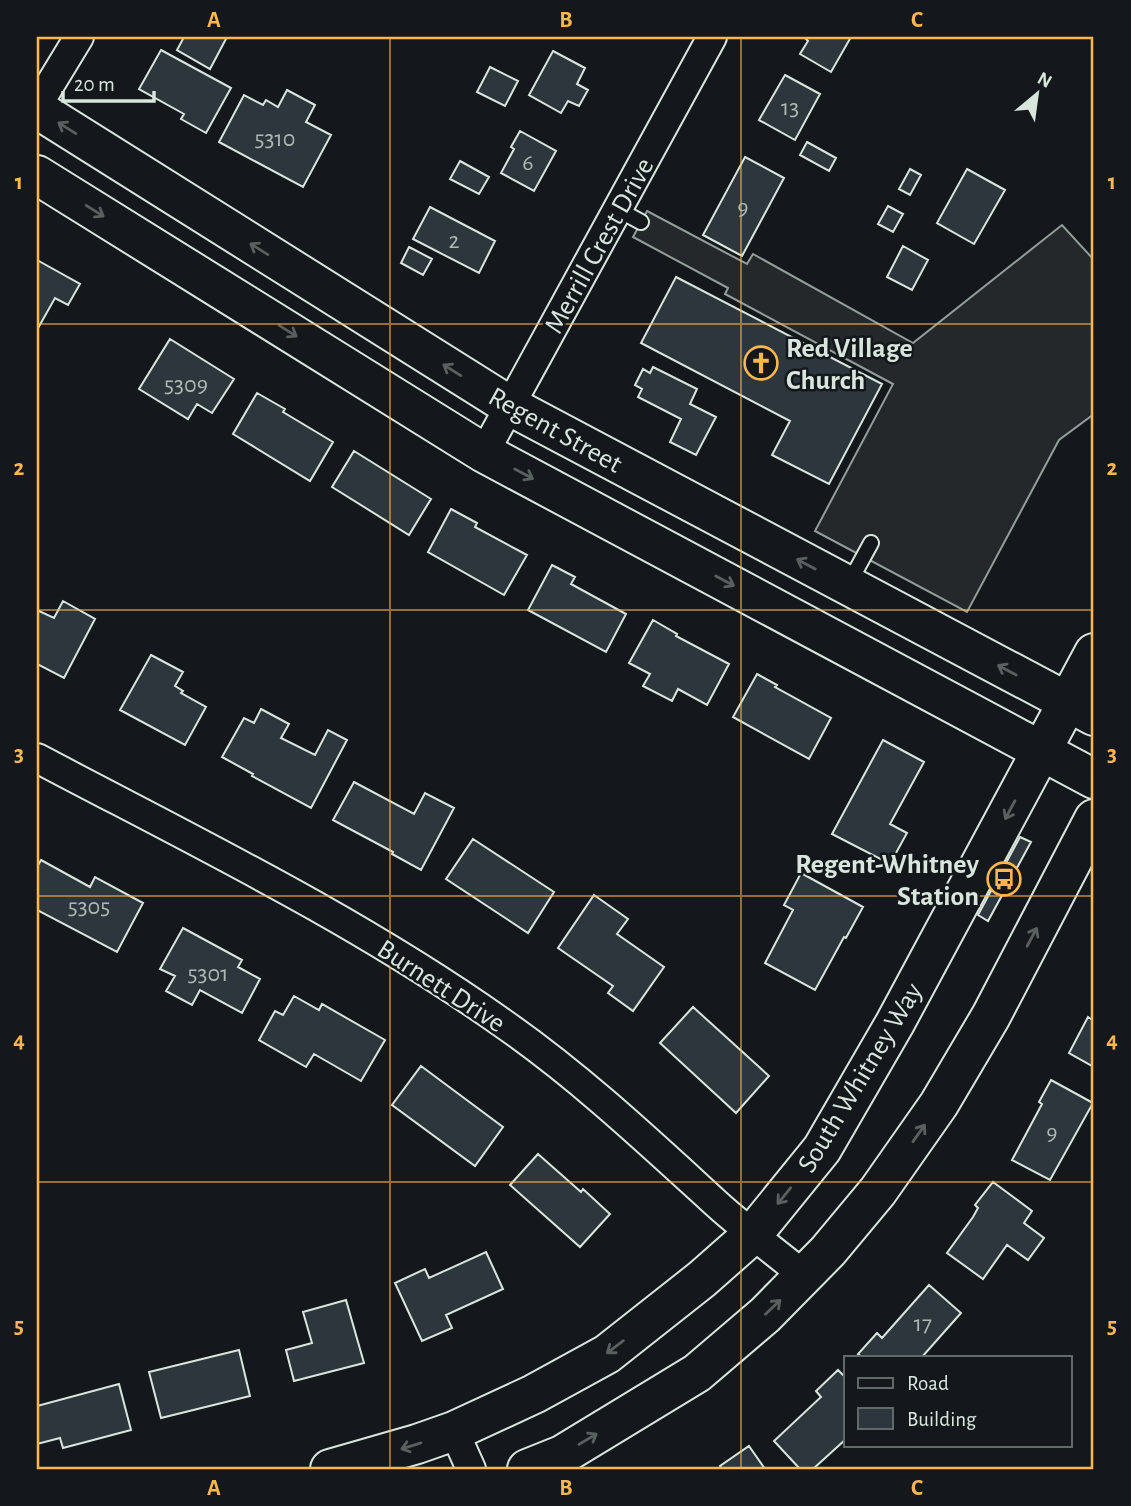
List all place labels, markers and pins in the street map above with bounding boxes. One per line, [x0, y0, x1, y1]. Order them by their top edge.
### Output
place label: Red Village Church [786, 335, 913, 395]
church icon: Red Village Church [742, 344, 780, 382]
place label: Regent-Whitney Station [795, 851, 979, 911]
bus stop icon: Regent-Whitney Station [985, 860, 1023, 898]

